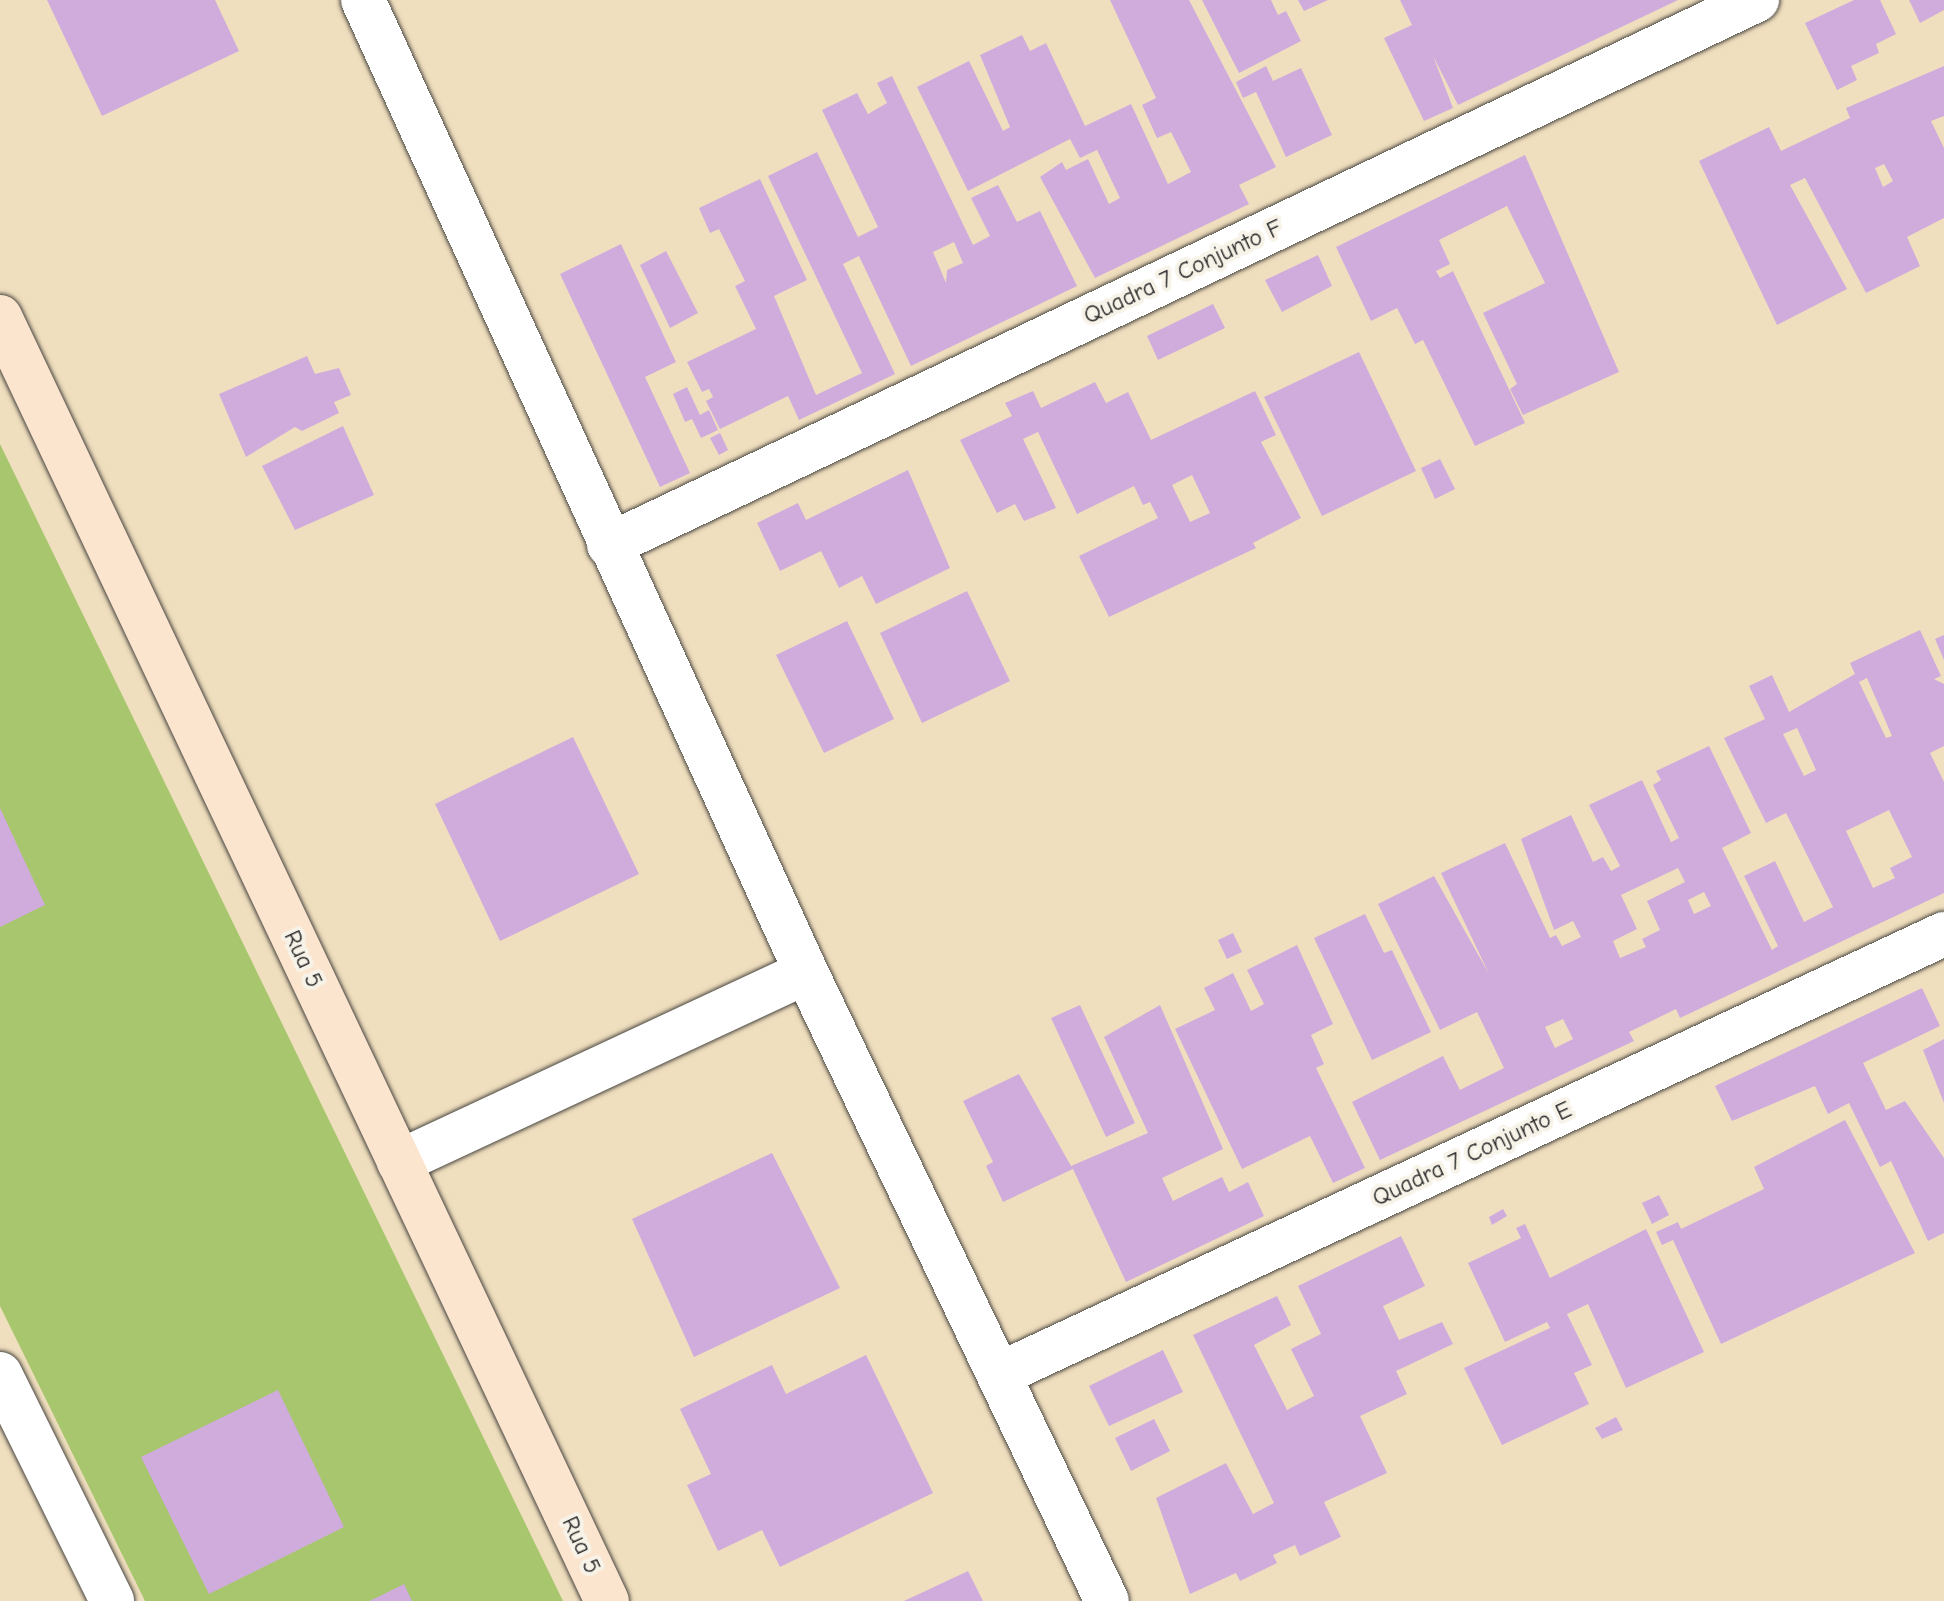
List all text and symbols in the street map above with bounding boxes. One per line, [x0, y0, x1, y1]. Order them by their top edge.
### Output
street label: Quadra 7 Conjunto F [1079, 213, 1287, 331]
street label: Rua 5 [277, 926, 329, 992]
street label: Quadra 7 Conjunto E [1368, 1095, 1576, 1213]
street label: Rua 5 [555, 1512, 607, 1578]

